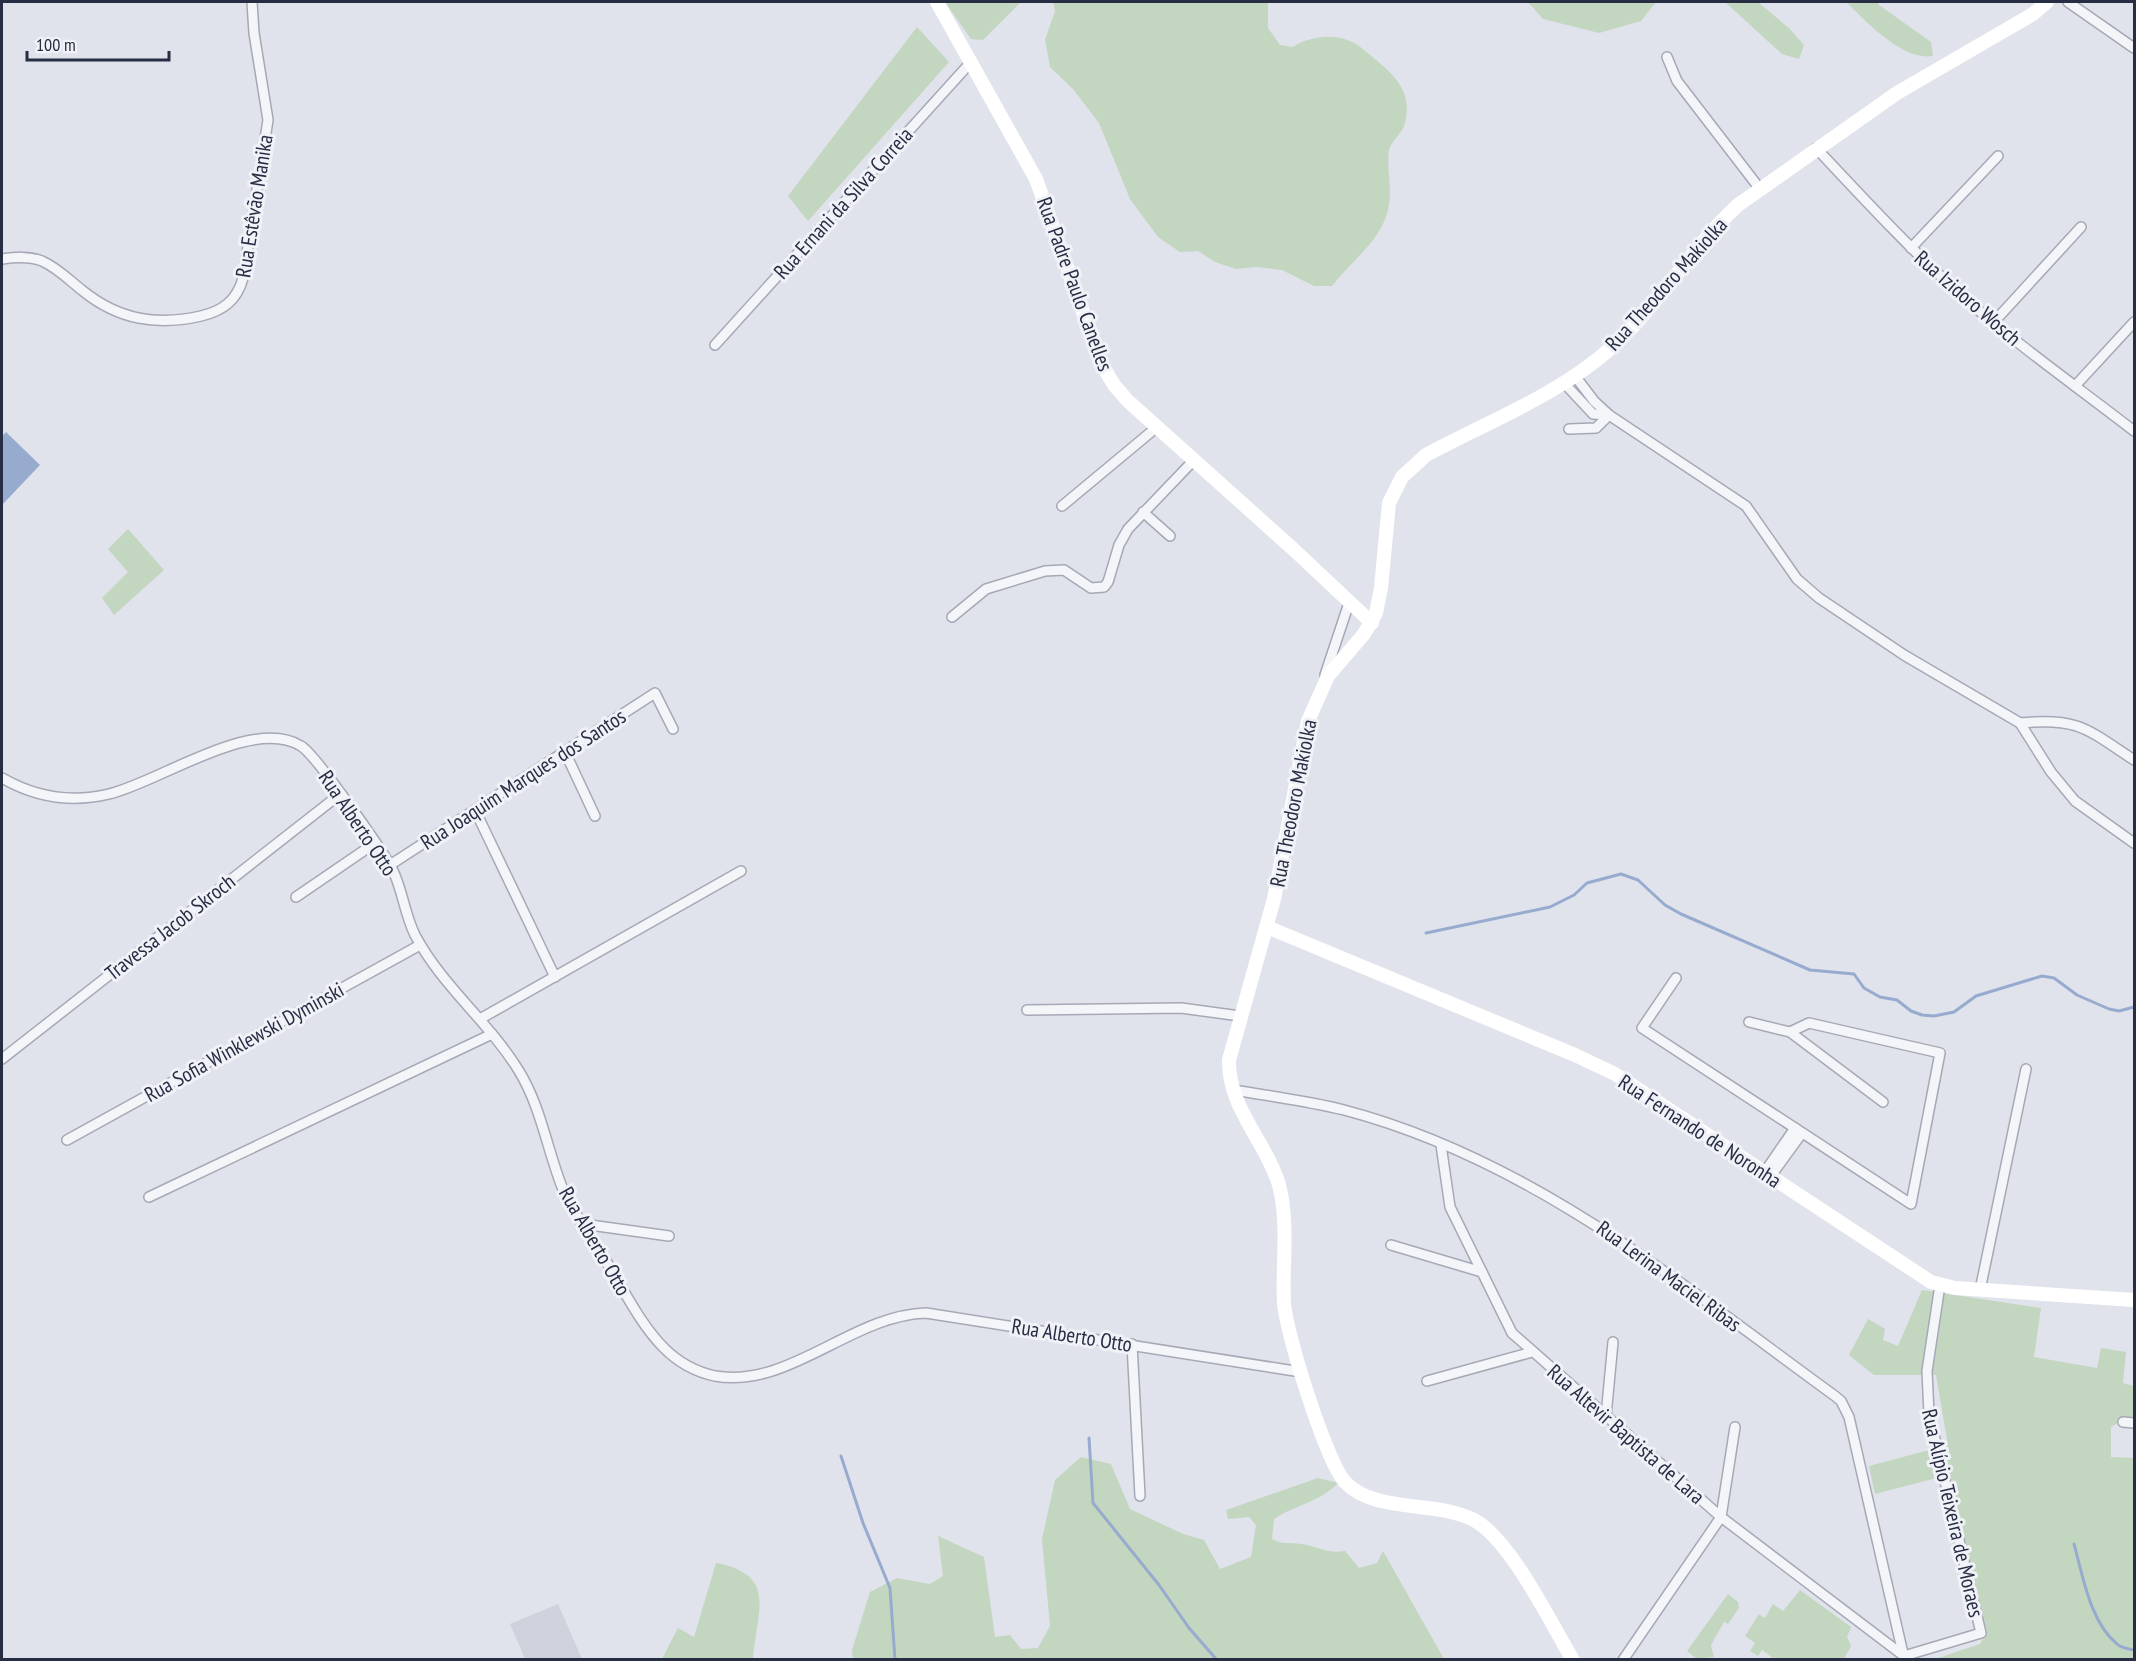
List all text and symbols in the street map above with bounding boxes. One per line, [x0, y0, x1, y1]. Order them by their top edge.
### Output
scale bar [27, 24, 170, 62]
text: 100 m [36, 33, 76, 56]
street label: Rua Ernani da Silva Correia [768, 121, 918, 285]
street label: Rua Estêvão Manika [229, 133, 279, 279]
street label: Rua Padre Paulo Canelles [1031, 193, 1119, 375]
street label: Rua Theodoro Makiolka [1599, 212, 1733, 356]
street label: Rua Izidoro Wosch [1909, 244, 2027, 352]
street label: Rua Joaquim Marques dos Santos [415, 702, 631, 856]
street label: Rua Theodoro Makiolka [1264, 717, 1322, 889]
street label: Rua Alberto Otto [313, 765, 403, 881]
street label: Travessa Jacob Skroch [100, 868, 240, 986]
street label: Rua Sofia Winklewski Dyminski [140, 976, 348, 1108]
street label: Rua Fernando de Noronha [1613, 1068, 1787, 1194]
street label: Rua Alberto Otto [553, 1182, 637, 1300]
street label: Rua Lerina Maciel Ribas [1592, 1215, 1746, 1337]
street label: Rua Alberto Otto [1010, 1312, 1134, 1358]
street label: Rua Altevir Baptista de Lara [1542, 1358, 1710, 1510]
street label: Rua Alípio Teixeira de Moraes [1916, 1406, 1990, 1620]

